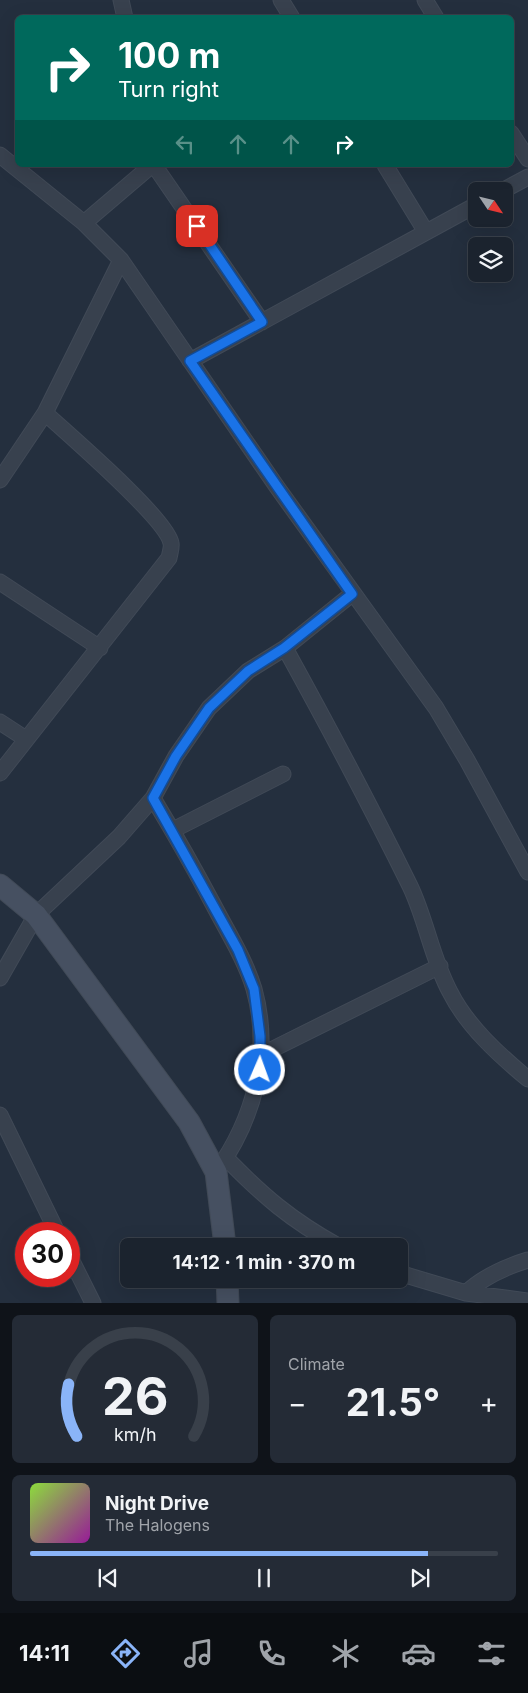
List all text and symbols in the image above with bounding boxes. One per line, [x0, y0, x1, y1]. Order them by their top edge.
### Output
text: 100 m [118, 34, 221, 76]
icon: right [35, 35, 100, 100]
text: Turn right [118, 76, 219, 102]
icon: left [171, 130, 199, 158]
icon: ahead [224, 130, 252, 158]
icon: ahead [277, 130, 305, 158]
icon: right [330, 130, 358, 158]
north arrow [468, 182, 512, 228]
map controls [468, 182, 513, 282]
pin [176, 205, 218, 247]
icon: arrive [183, 212, 211, 240]
button: layers [468, 237, 513, 282]
position arrow [233, 1043, 285, 1095]
speed limit sign: 30 [15, 1222, 80, 1287]
text: 14:12 · 1 min · 370 m [173, 1251, 355, 1274]
text: Climate [288, 1354, 345, 1374]
text: 26 [102, 1365, 168, 1428]
text: 21.5° [346, 1379, 440, 1425]
text: − [288, 1386, 307, 1420]
text: + [479, 1386, 498, 1420]
text: km/h [114, 1424, 156, 1445]
text: Night Drive [105, 1492, 209, 1515]
text: The Halogens [105, 1515, 210, 1535]
icon: previous [94, 1564, 122, 1592]
icon: pause [250, 1564, 278, 1592]
icon: next [406, 1564, 434, 1592]
icon: directions [108, 1636, 143, 1671]
icon: music [181, 1636, 216, 1671]
icon: phone [254, 1636, 289, 1671]
icon: climate [328, 1636, 363, 1671]
icon: car [401, 1636, 436, 1671]
icon: filters [474, 1636, 509, 1671]
text: 14:11 [19, 1640, 70, 1666]

